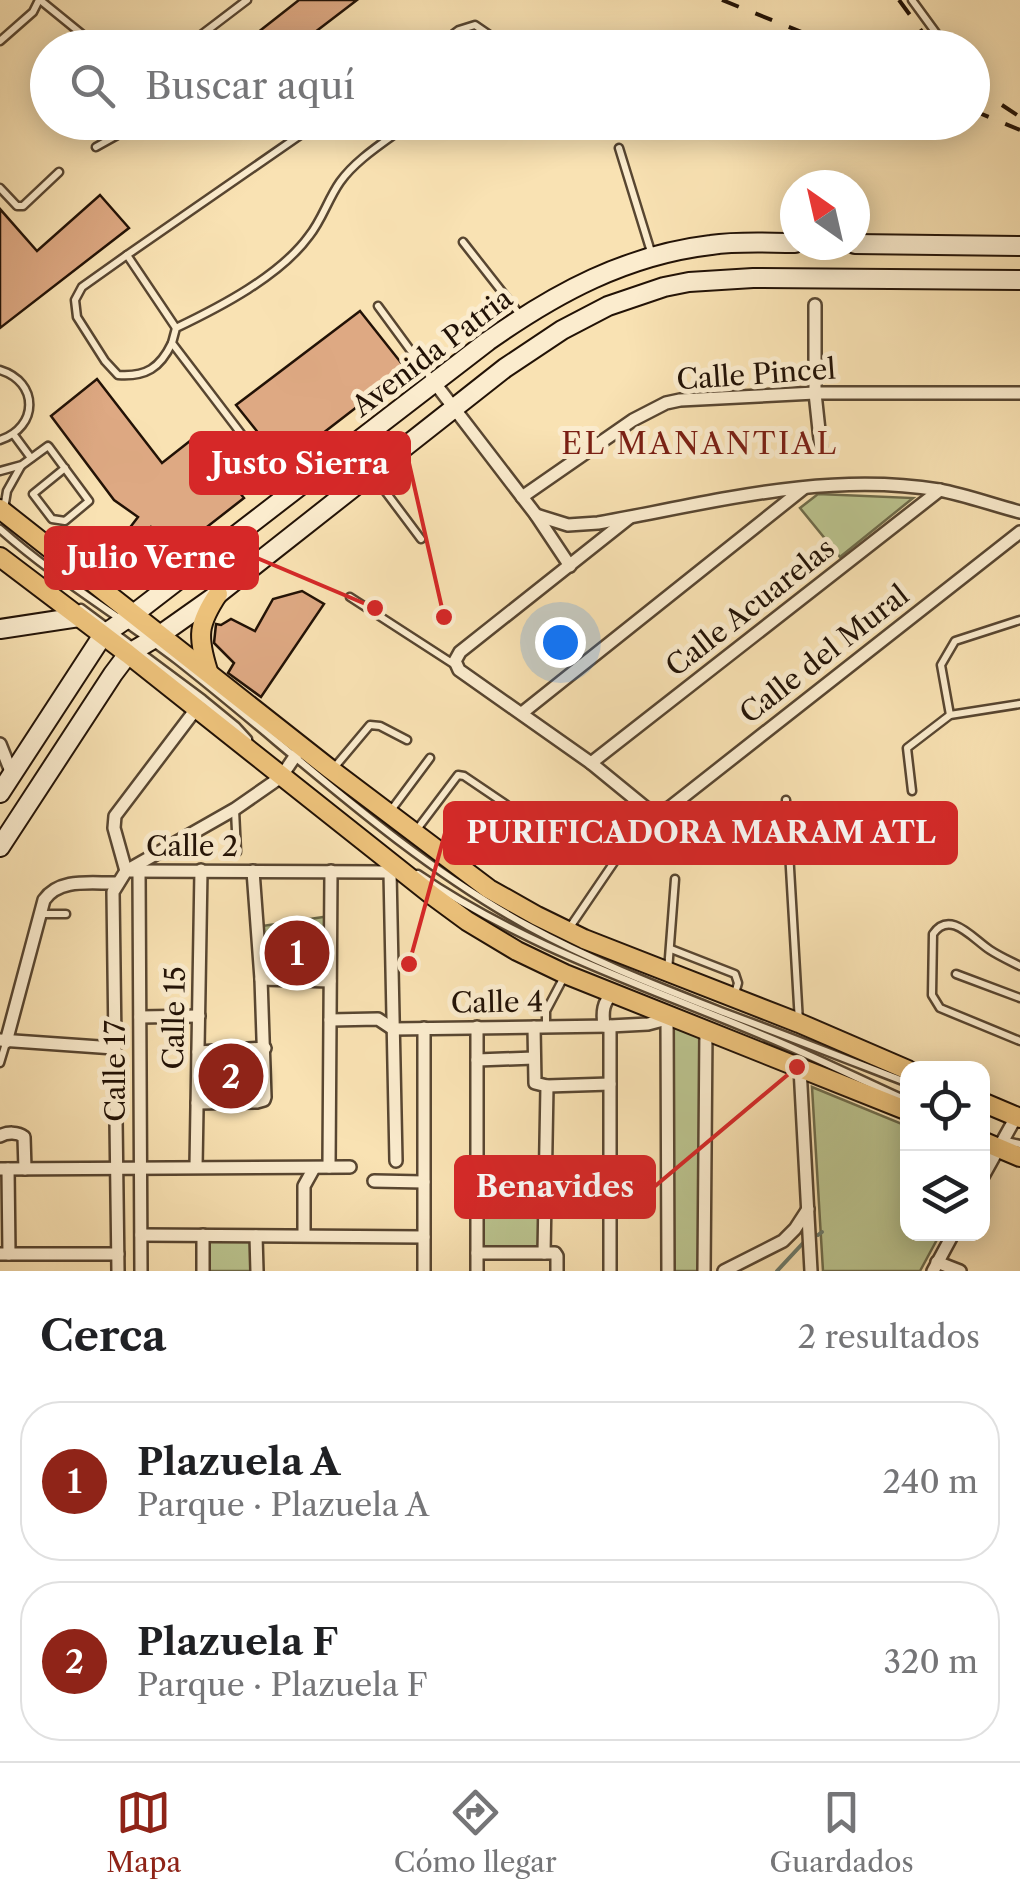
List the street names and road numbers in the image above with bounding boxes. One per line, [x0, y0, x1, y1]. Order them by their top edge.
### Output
street label: Avenida Patria [344, 281, 519, 424]
street label: Calle Pincel [675, 351, 837, 397]
street label: Calle Acuarelas [659, 531, 841, 683]
street label: Calle del Mural [733, 578, 915, 730]
street label: Calle 2 [146, 829, 238, 863]
street label: Calle 15 [156, 966, 192, 1070]
street label: Calle 4 [451, 984, 543, 1020]
street label: Calle 17 [98, 1020, 132, 1122]

